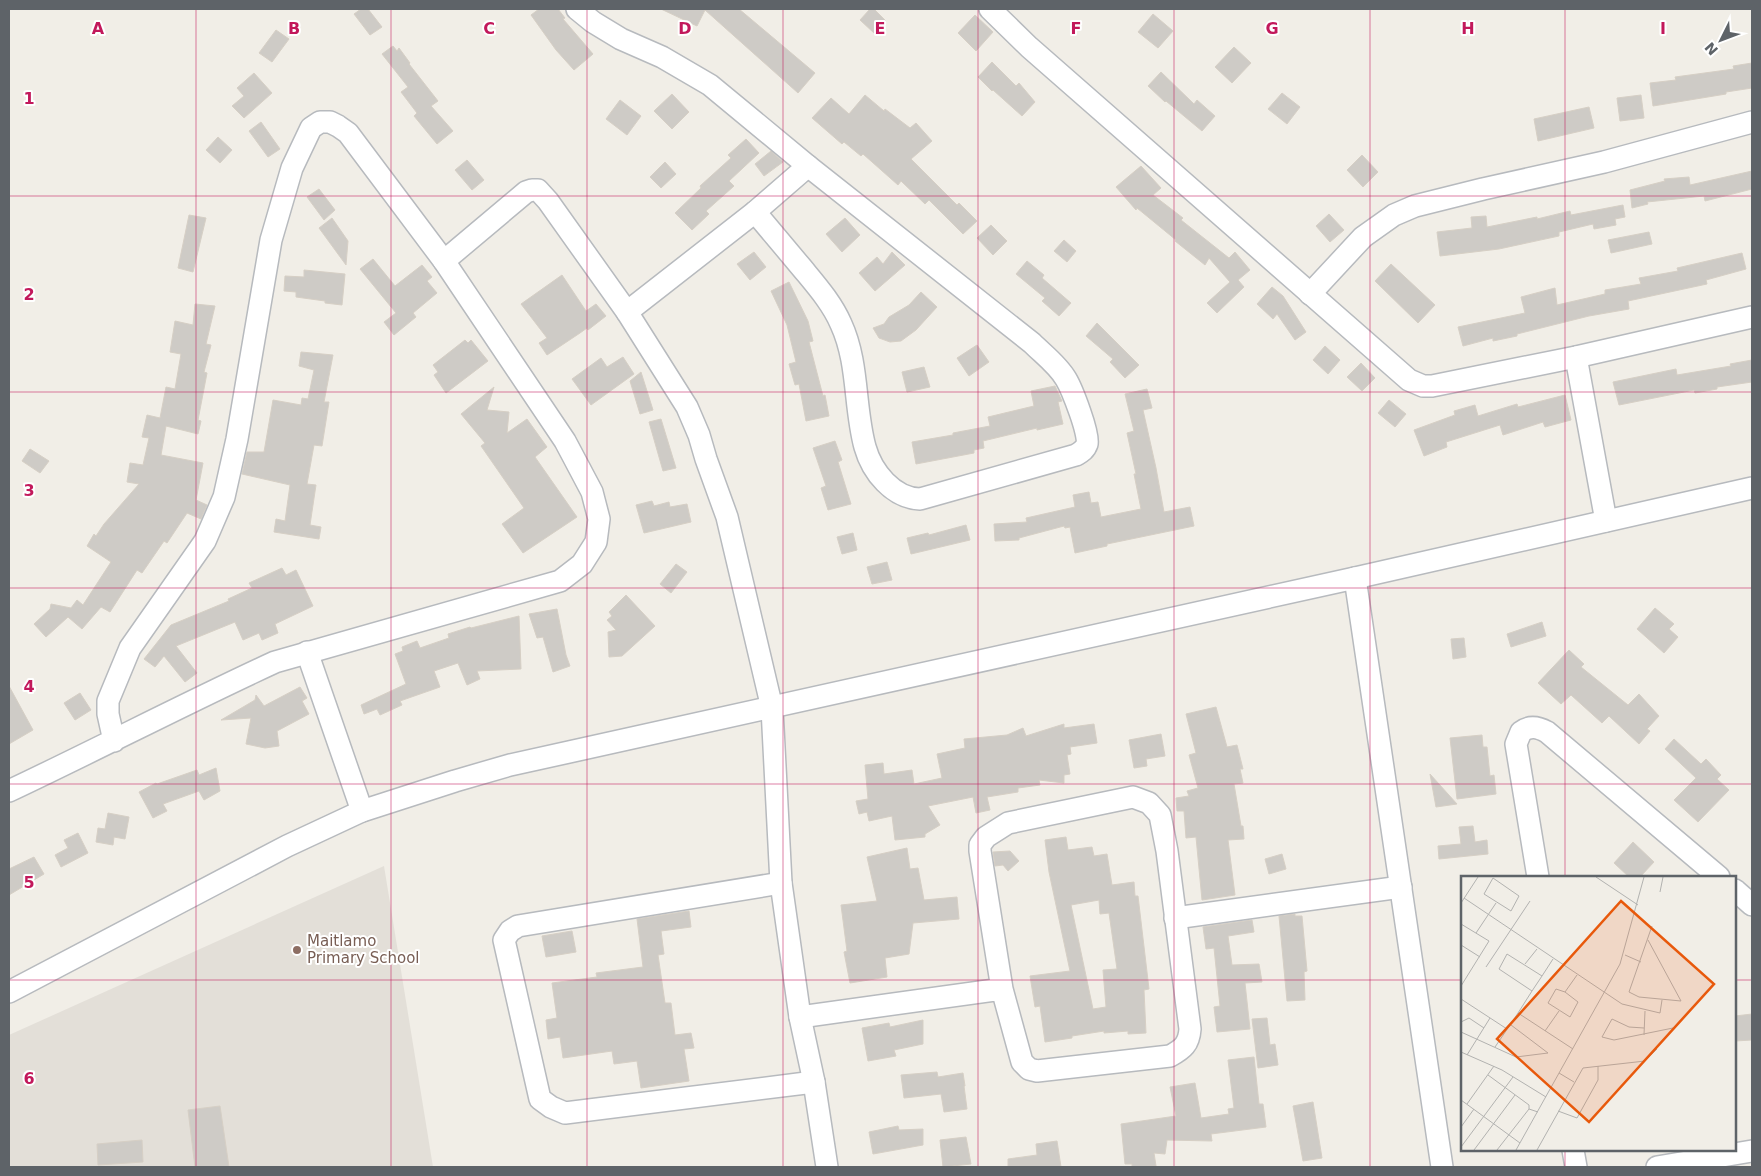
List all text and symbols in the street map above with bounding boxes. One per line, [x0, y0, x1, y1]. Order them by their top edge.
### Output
north arrow [1696, 15, 1746, 65]
text: A [92, 19, 105, 38]
text: B [288, 19, 300, 38]
text: C [483, 19, 495, 38]
text: D [678, 19, 692, 38]
text: E [875, 19, 885, 38]
text: F [1071, 19, 1081, 38]
text: G [1265, 19, 1279, 38]
text: H [1461, 19, 1475, 38]
text: I [1660, 19, 1666, 38]
text: N [1701, 39, 1721, 58]
text: 1 [23, 89, 35, 108]
text: 2 [23, 285, 35, 304]
text: 3 [23, 481, 35, 500]
text: 4 [23, 677, 35, 696]
text: 5 [23, 873, 35, 892]
inset map [1461, 876, 1736, 1151]
place label: Maitlamo Primary School [307, 932, 420, 967]
marker: Maitlamo Primary School [291, 944, 303, 956]
text: 6 [23, 1069, 35, 1088]

